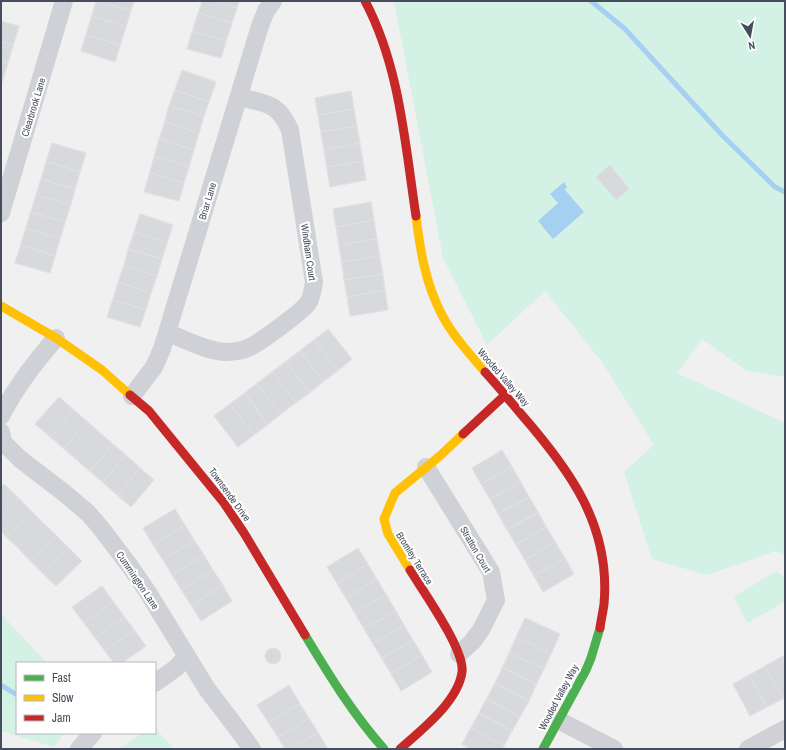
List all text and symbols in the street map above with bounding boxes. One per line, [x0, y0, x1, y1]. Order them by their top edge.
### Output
north arrow [730, 16, 770, 56]
text: N [747, 38, 756, 53]
street label: Clearbrook Lane [18, 76, 49, 138]
street label: Briar Lane [196, 181, 219, 221]
street label: Windham Court [298, 223, 319, 282]
street label: Wooded Valley Way [475, 346, 533, 410]
street label: Townsende Drive [206, 465, 254, 524]
street label: Stratton Court [457, 524, 494, 575]
street label: Bromley Terrace [393, 530, 436, 587]
street label: Cummington Lane [113, 549, 162, 612]
street label: Wooded Valley Way [536, 661, 582, 732]
legend [16, 662, 156, 734]
text: Fast [52, 670, 71, 686]
text: Slow [52, 690, 74, 706]
text: Jam [52, 710, 71, 726]

